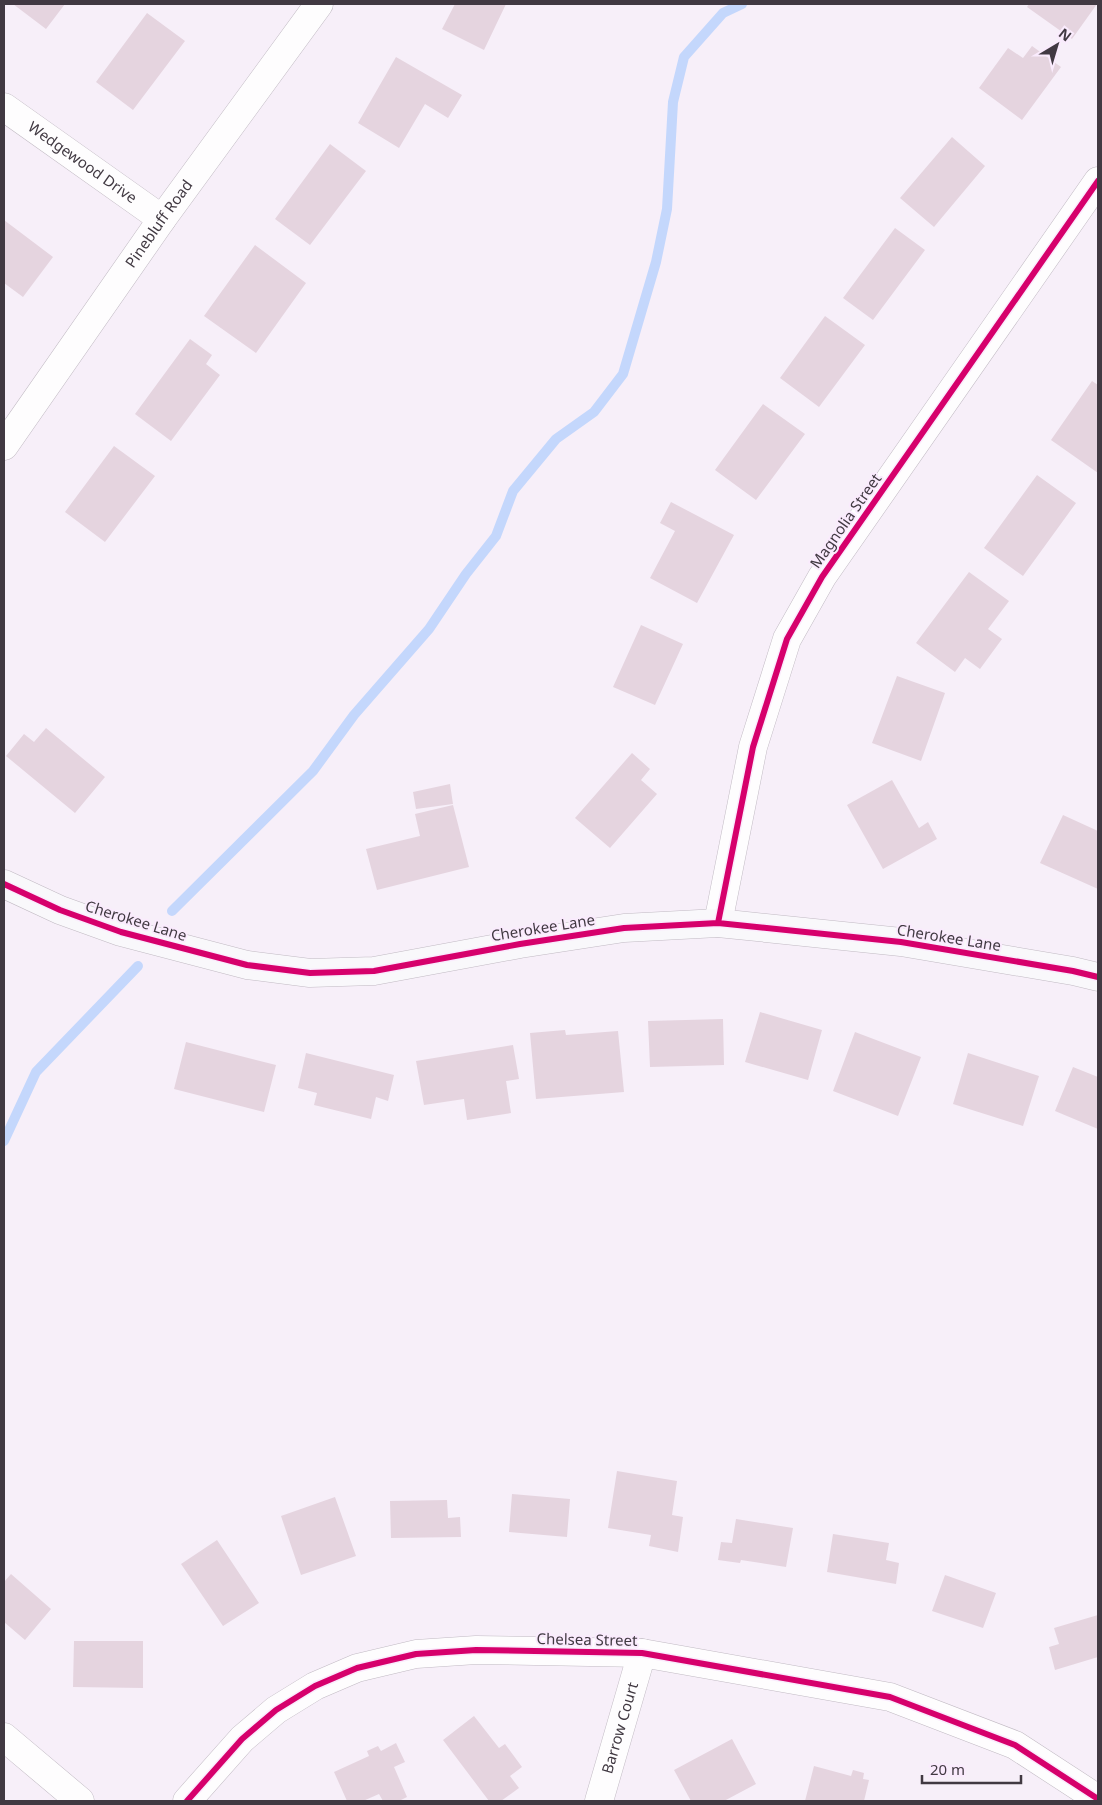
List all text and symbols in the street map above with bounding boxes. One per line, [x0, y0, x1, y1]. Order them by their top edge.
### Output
north arrow [1032, 20, 1082, 70]
text: N [1055, 23, 1076, 45]
street label: Wedgewood Drive [25, 116, 141, 207]
street label: Pinebluff Road [120, 175, 196, 271]
street label: Magnolia Street [805, 469, 886, 572]
street label: Cherokee Lane [83, 895, 189, 945]
street label: Cherokee Lane [489, 909, 596, 945]
street label: Cherokee Lane [896, 919, 1003, 955]
street label: Chelsea Street [536, 1628, 638, 1650]
street label: Barrow Court [596, 1679, 642, 1776]
scale bar [922, 1752, 1021, 1784]
text: 20 m [930, 1759, 965, 1779]

